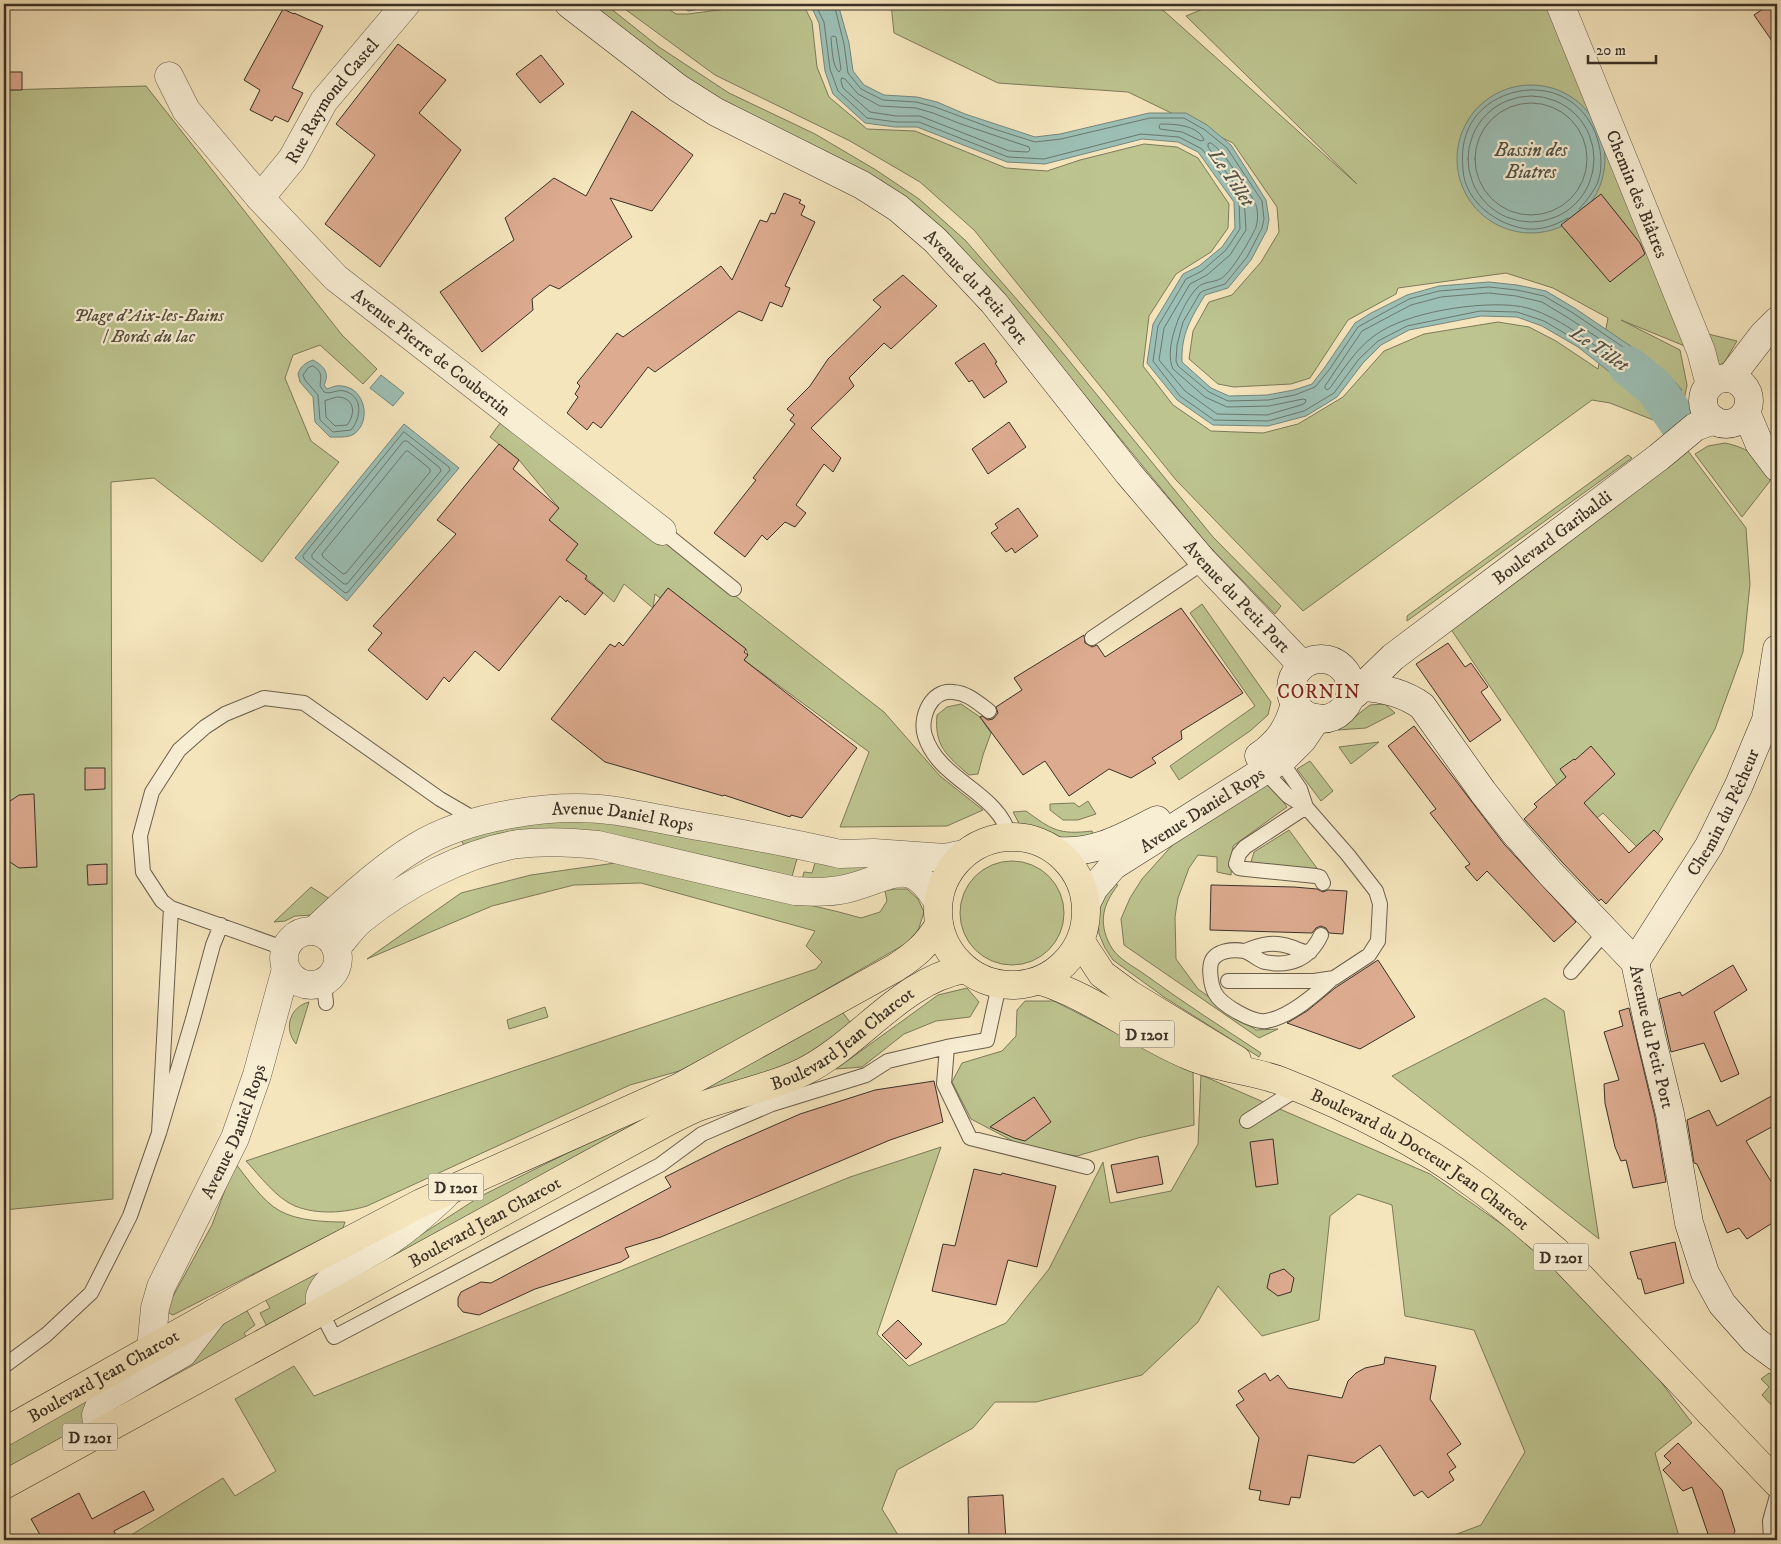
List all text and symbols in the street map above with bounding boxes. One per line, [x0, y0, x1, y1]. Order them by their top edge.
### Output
scale bar [1588, 32, 1656, 64]
street label: Rue Raymond Castel [281, 34, 384, 168]
text: 20 m [1596, 41, 1626, 60]
street label: Chemin des Biâtres [1600, 127, 1672, 262]
water label: Bassin des Biatres [1494, 139, 1568, 184]
water label: Le Tillet [1203, 144, 1259, 212]
street label: Avenue du Petit Port [919, 226, 1033, 349]
street label: Avenue Pierre de Coubertin [347, 284, 515, 422]
park label: Plage d'Aix-les-Bains / Bords du lac [74, 305, 224, 348]
water label: Le Tillet [1565, 321, 1633, 378]
street label: Boulevard Garibaldi [1489, 486, 1617, 590]
street label: Avenue du Petit Port [1178, 536, 1295, 658]
district label: CORNIN [1277, 681, 1361, 704]
street label: Chemin du Pêcheur [1683, 746, 1765, 881]
street label: Avenue Daniel Rops [1136, 763, 1269, 858]
street label: Avenue Daniel Rops [551, 798, 695, 837]
street label: Avenue du Petit Port [1624, 963, 1678, 1111]
street label: Boulevard Jean Charcot [768, 983, 919, 1096]
road number: D 1201 [1120, 1021, 1174, 1048]
street label: Avenue Daniel Rops [197, 1062, 271, 1203]
street label: Boulevard du Docteur Jean Charcot [1307, 1084, 1534, 1236]
street label: Boulevard Jean Charcot [405, 1172, 565, 1273]
road number: D 1201 [428, 1174, 484, 1200]
road number: D 1201 [1534, 1244, 1588, 1270]
street label: Boulevard Jean Charcot [24, 1325, 183, 1428]
road number: D 1201 [62, 1424, 118, 1450]

